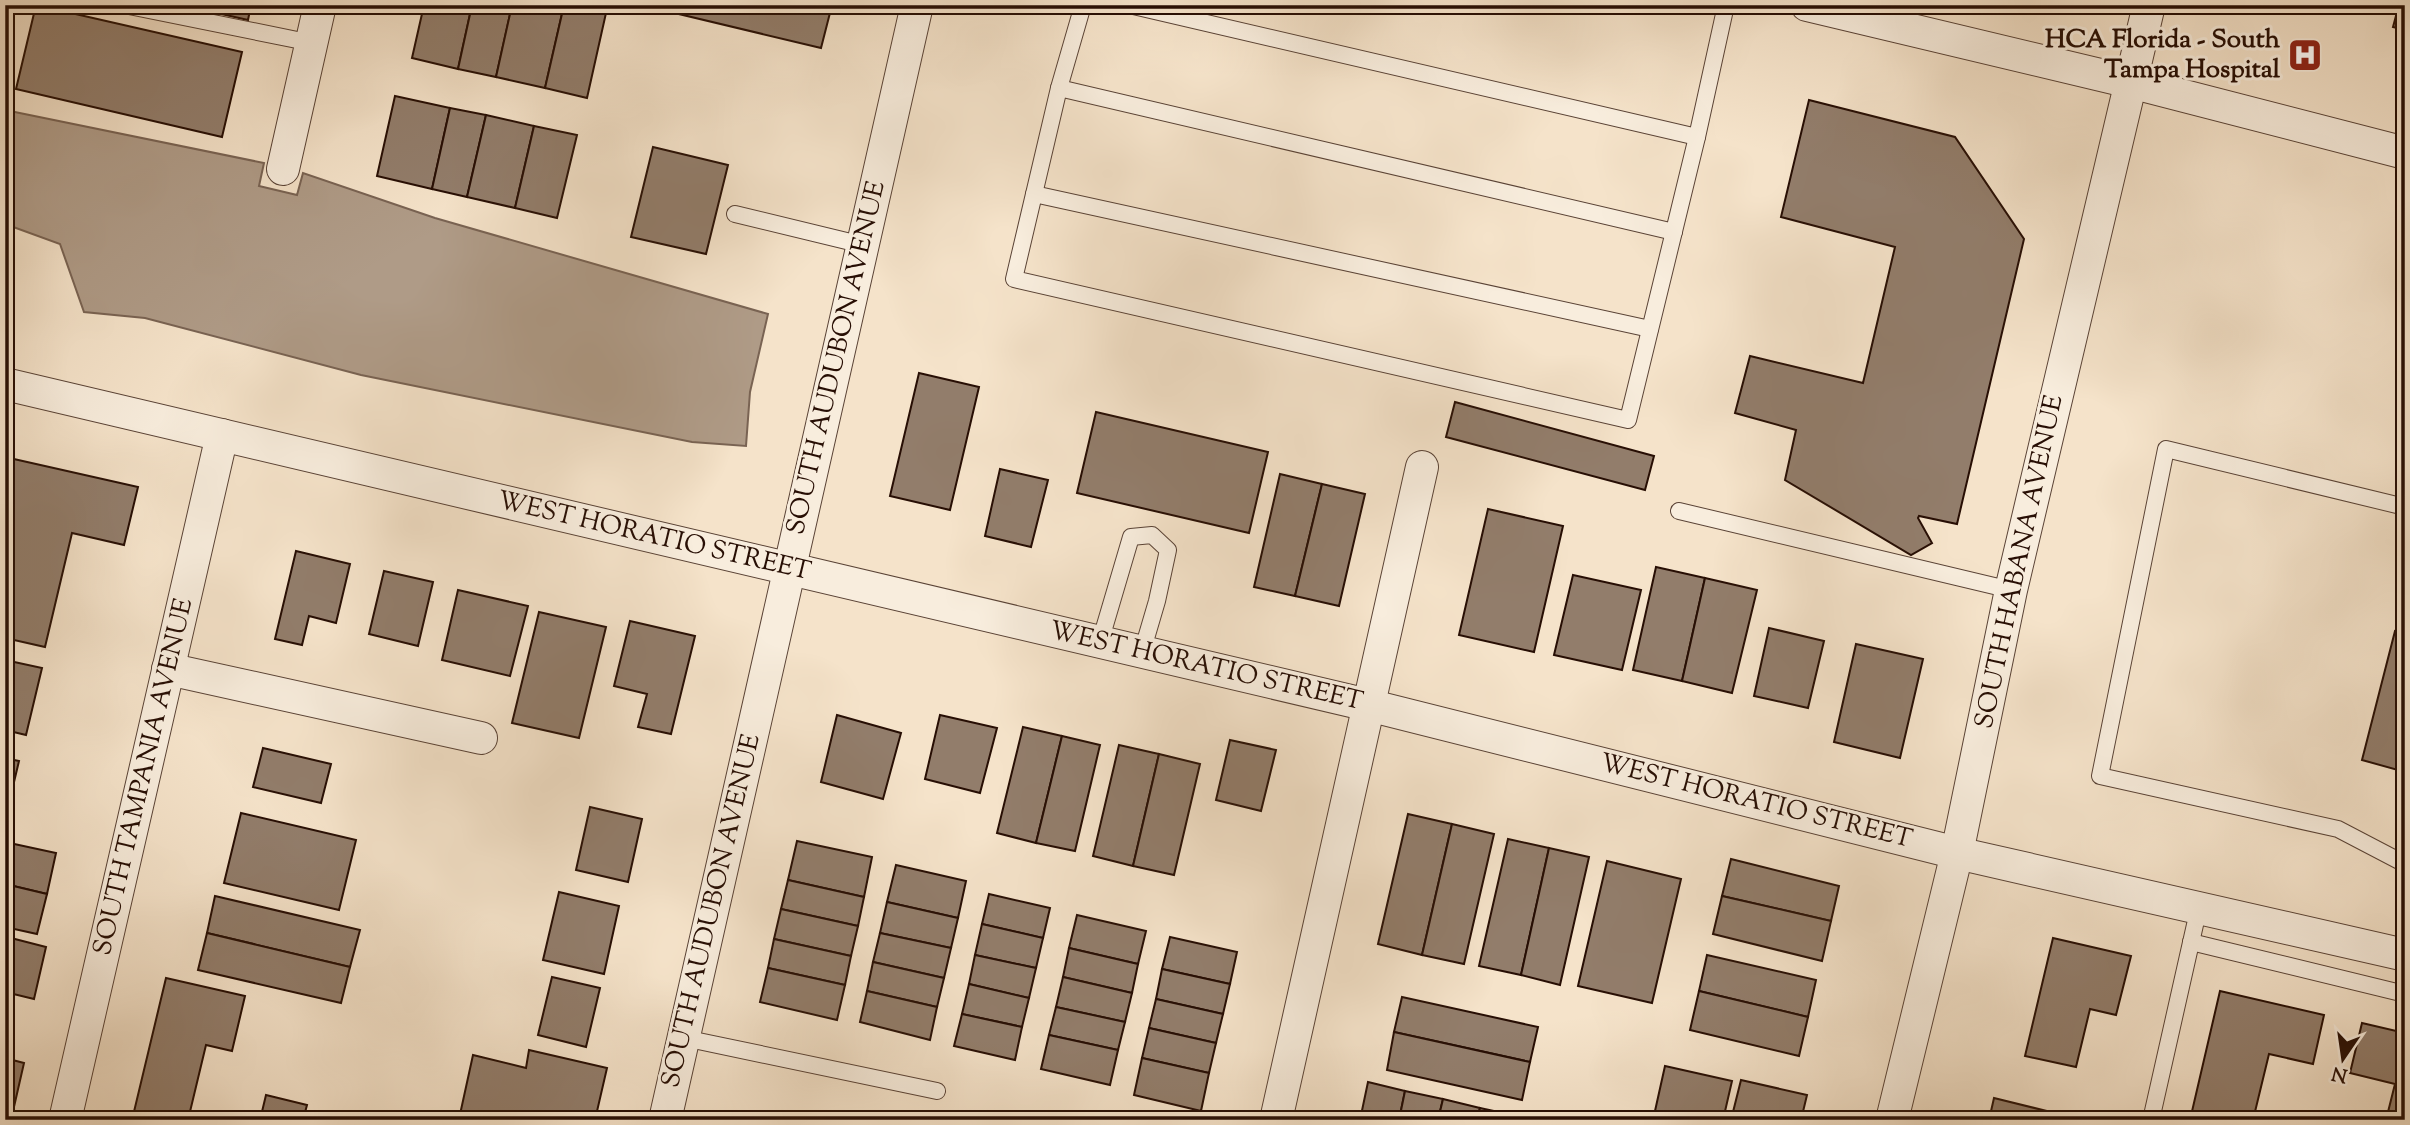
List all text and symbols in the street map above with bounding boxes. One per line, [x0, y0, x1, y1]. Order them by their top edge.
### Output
place label: HCA Florida - South Tampa Hospital [2045, 22, 2281, 89]
hospital icon: HCA Florida - South Tampa Hospital [2286, 36, 2324, 74]
street label: SOUTH AUDUBON AVENUE [778, 177, 896, 539]
street label: SOUTH HABANA AVENUE [1967, 391, 2074, 732]
street label: WEST HORATIO STREET [494, 483, 814, 591]
street label: SOUTH TAMPANIA AVENUE [85, 595, 203, 959]
street label: WEST HORATIO STREET [1046, 613, 1366, 721]
street label: SOUTH AUDUBON AVENUE [653, 730, 771, 1092]
street label: WEST HORATIO STREET [1596, 745, 1916, 859]
north arrow [2308, 1024, 2378, 1094]
text: N [2329, 1058, 2350, 1088]

